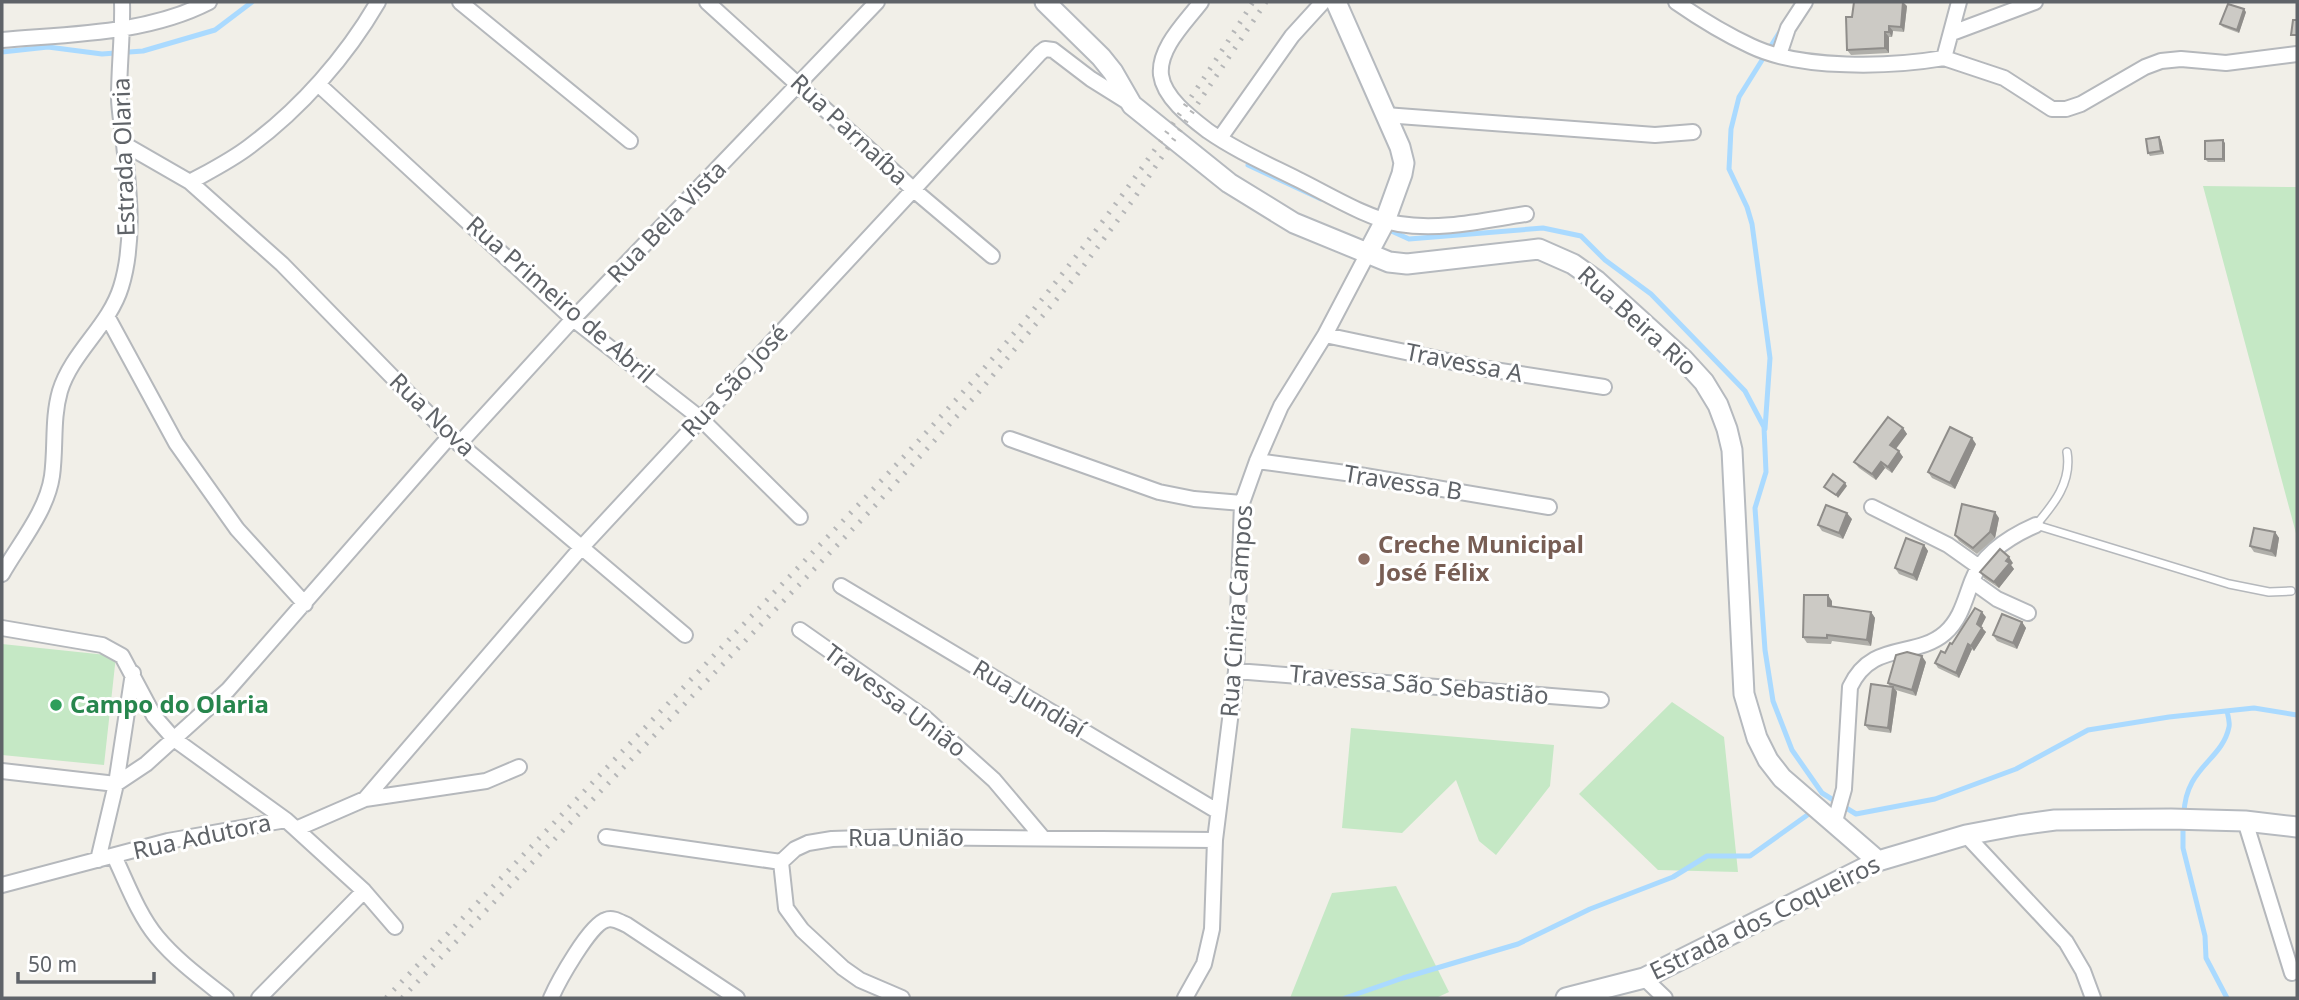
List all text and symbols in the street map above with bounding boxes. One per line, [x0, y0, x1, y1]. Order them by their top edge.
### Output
street label: Rua Parnaíba [784, 66, 916, 192]
street label: Estrada Olaria [103, 77, 142, 237]
street label: Rua Bela Vista [599, 152, 733, 290]
street label: Rua Primeiro de Abril [460, 208, 662, 390]
street label: Rua Beira Rio [1571, 258, 1705, 382]
street label: Rua São José [673, 316, 795, 444]
street label: Travessa A [1403, 334, 1526, 389]
street label: Rua Nova [383, 365, 483, 463]
street label: Travessa B [1342, 456, 1465, 507]
street label: Rua Cinira Campos [1212, 504, 1259, 718]
place label: Creche Municipal José Félix [1376, 527, 1584, 588]
marker: Creche Municipal José Félix [1356, 551, 1372, 567]
street label: Travessa União [818, 635, 974, 764]
street label: Rua Jundiaí [967, 651, 1093, 745]
street label: Travessa São Sebastião [1288, 656, 1550, 711]
place label: Campo do Olaria [70, 687, 269, 720]
marker: Campo do Olaria [48, 697, 64, 713]
street label: Rua Adutora [130, 805, 274, 866]
street label: Rua União [848, 820, 964, 853]
street label: Estrada dos Coqueiros [1644, 847, 1885, 987]
scale bar [18, 940, 154, 984]
text: 50 m [28, 950, 77, 978]

